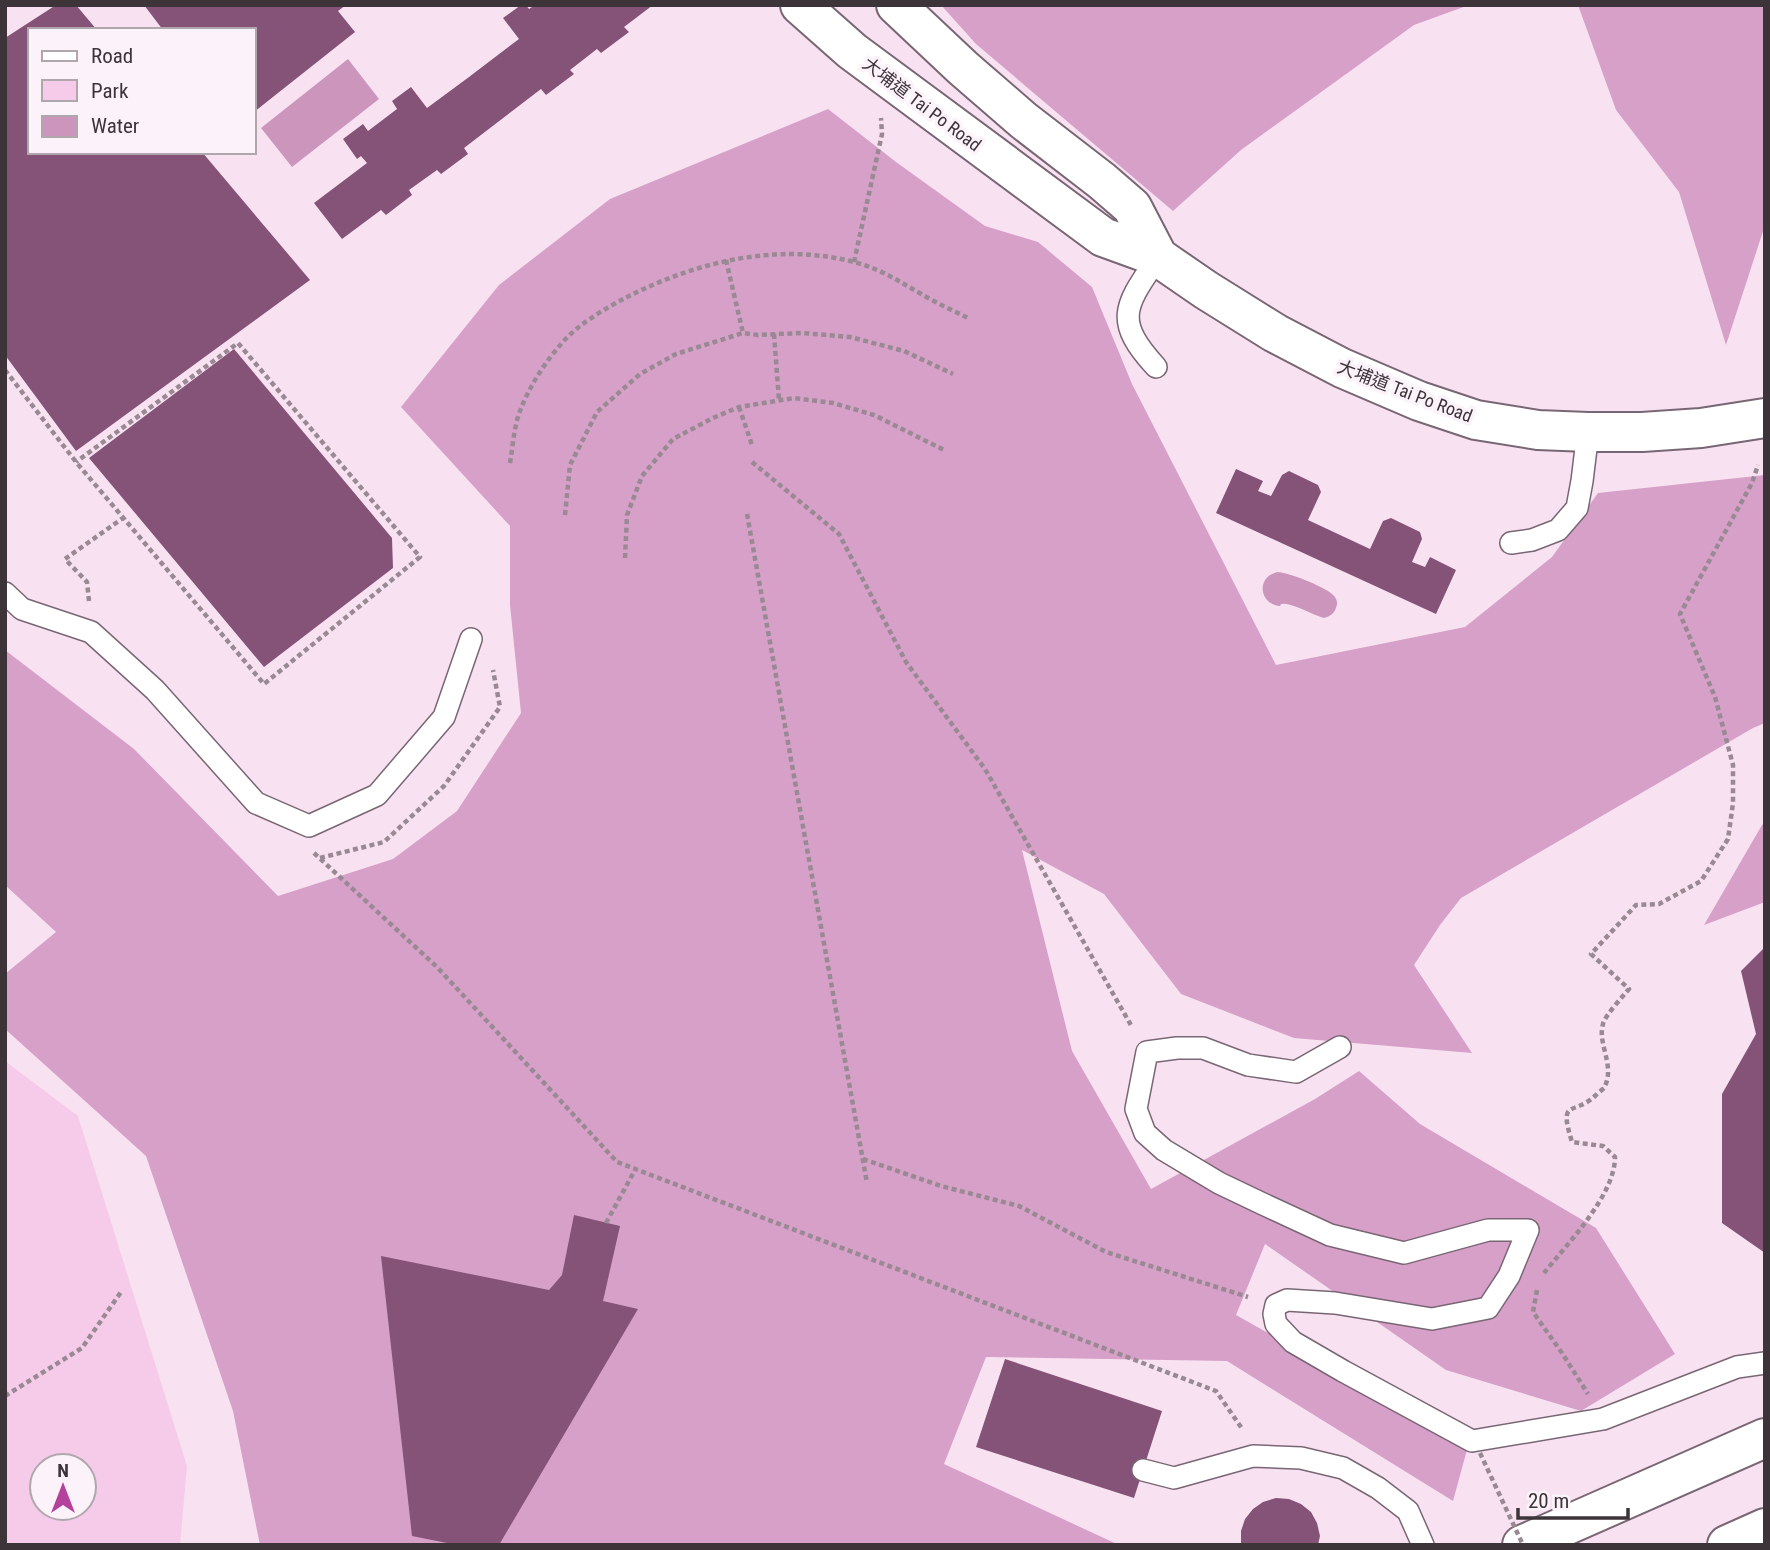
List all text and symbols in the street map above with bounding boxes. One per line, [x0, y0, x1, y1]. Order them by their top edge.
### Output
legend [28, 28, 256, 154]
text: Road [91, 44, 133, 68]
street label: 大埔道 Tai Po Road [859, 53, 985, 155]
text: Park [91, 79, 129, 103]
text: Water [91, 114, 139, 138]
street label: 大埔道 Tai Po Road [1335, 356, 1475, 426]
north arrow [28, 1452, 98, 1522]
text: N [57, 1459, 69, 1482]
scale bar [1518, 1476, 1628, 1520]
text: 20 m [1528, 1489, 1569, 1513]

